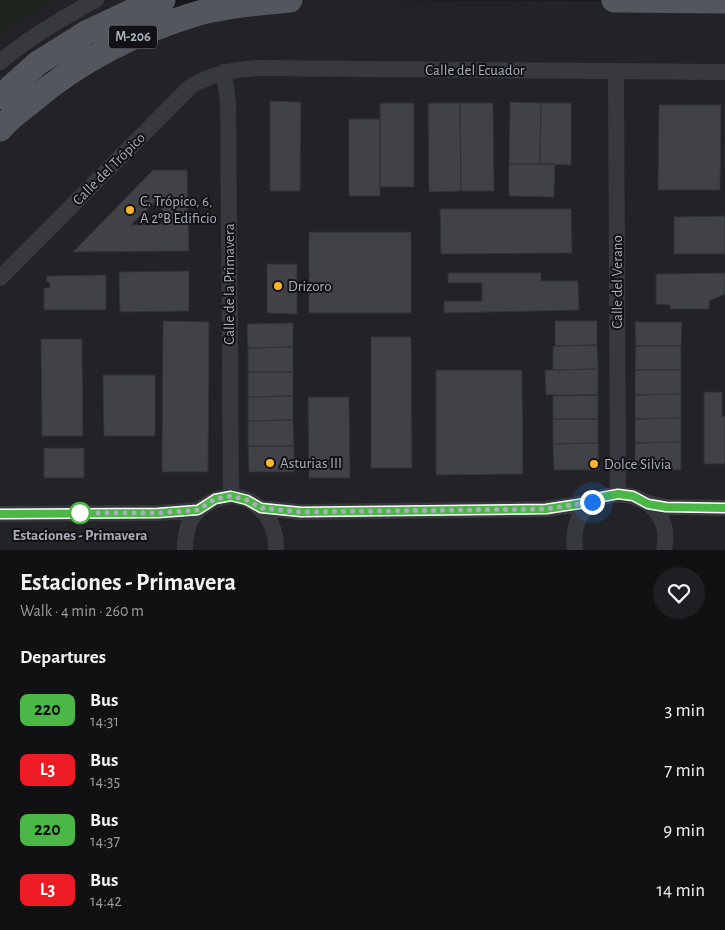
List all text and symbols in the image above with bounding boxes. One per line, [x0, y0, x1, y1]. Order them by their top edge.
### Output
road number: M-206 [109, 26, 157, 48]
street label: Calle del Ecuador [425, 63, 525, 78]
street label: Calle del Trópico [70, 130, 148, 208]
place label: C. Trópico, 6, A 2ºB Edificio [140, 194, 217, 226]
marker: C. Trópico, 6, A 2ºB Edificio [124, 204, 136, 216]
street label: Calle de la Primavera [222, 223, 237, 345]
street label: Calle del Verano [610, 235, 625, 329]
place label: Drizoro [288, 279, 332, 294]
marker: Drizoro [272, 280, 284, 292]
place label: Asturias III [280, 456, 342, 471]
marker: Asturias III [264, 457, 276, 469]
place label: Dolce Silvia [604, 457, 671, 472]
marker: Dolce Silvia [588, 458, 600, 470]
your location [580, 490, 605, 515]
marker: Estaciones - Primavera [69, 502, 91, 524]
place label: Estaciones - Primavera [13, 528, 147, 543]
button: heart [653, 567, 705, 619]
text: Estaciones - Primavera [20, 571, 236, 595]
text: Walk · 4 min · 260 m [20, 603, 144, 619]
text: Departures [20, 648, 106, 667]
text: Bus [90, 691, 118, 710]
text: 220 [34, 701, 61, 719]
text: 3 min [664, 701, 705, 720]
text: 14:31 [90, 713, 119, 729]
text: Bus [90, 751, 118, 770]
text: L3 [40, 761, 55, 779]
text: 7 min [664, 761, 705, 780]
text: 14:35 [90, 773, 120, 789]
text: Bus [90, 811, 118, 830]
text: 220 [34, 821, 61, 839]
text: 9 min [663, 821, 705, 840]
text: 14:37 [90, 833, 120, 849]
text: Bus [90, 871, 118, 890]
text: L3 [40, 881, 55, 899]
text: 14 min [657, 881, 705, 900]
text: 14:42 [90, 893, 122, 909]

